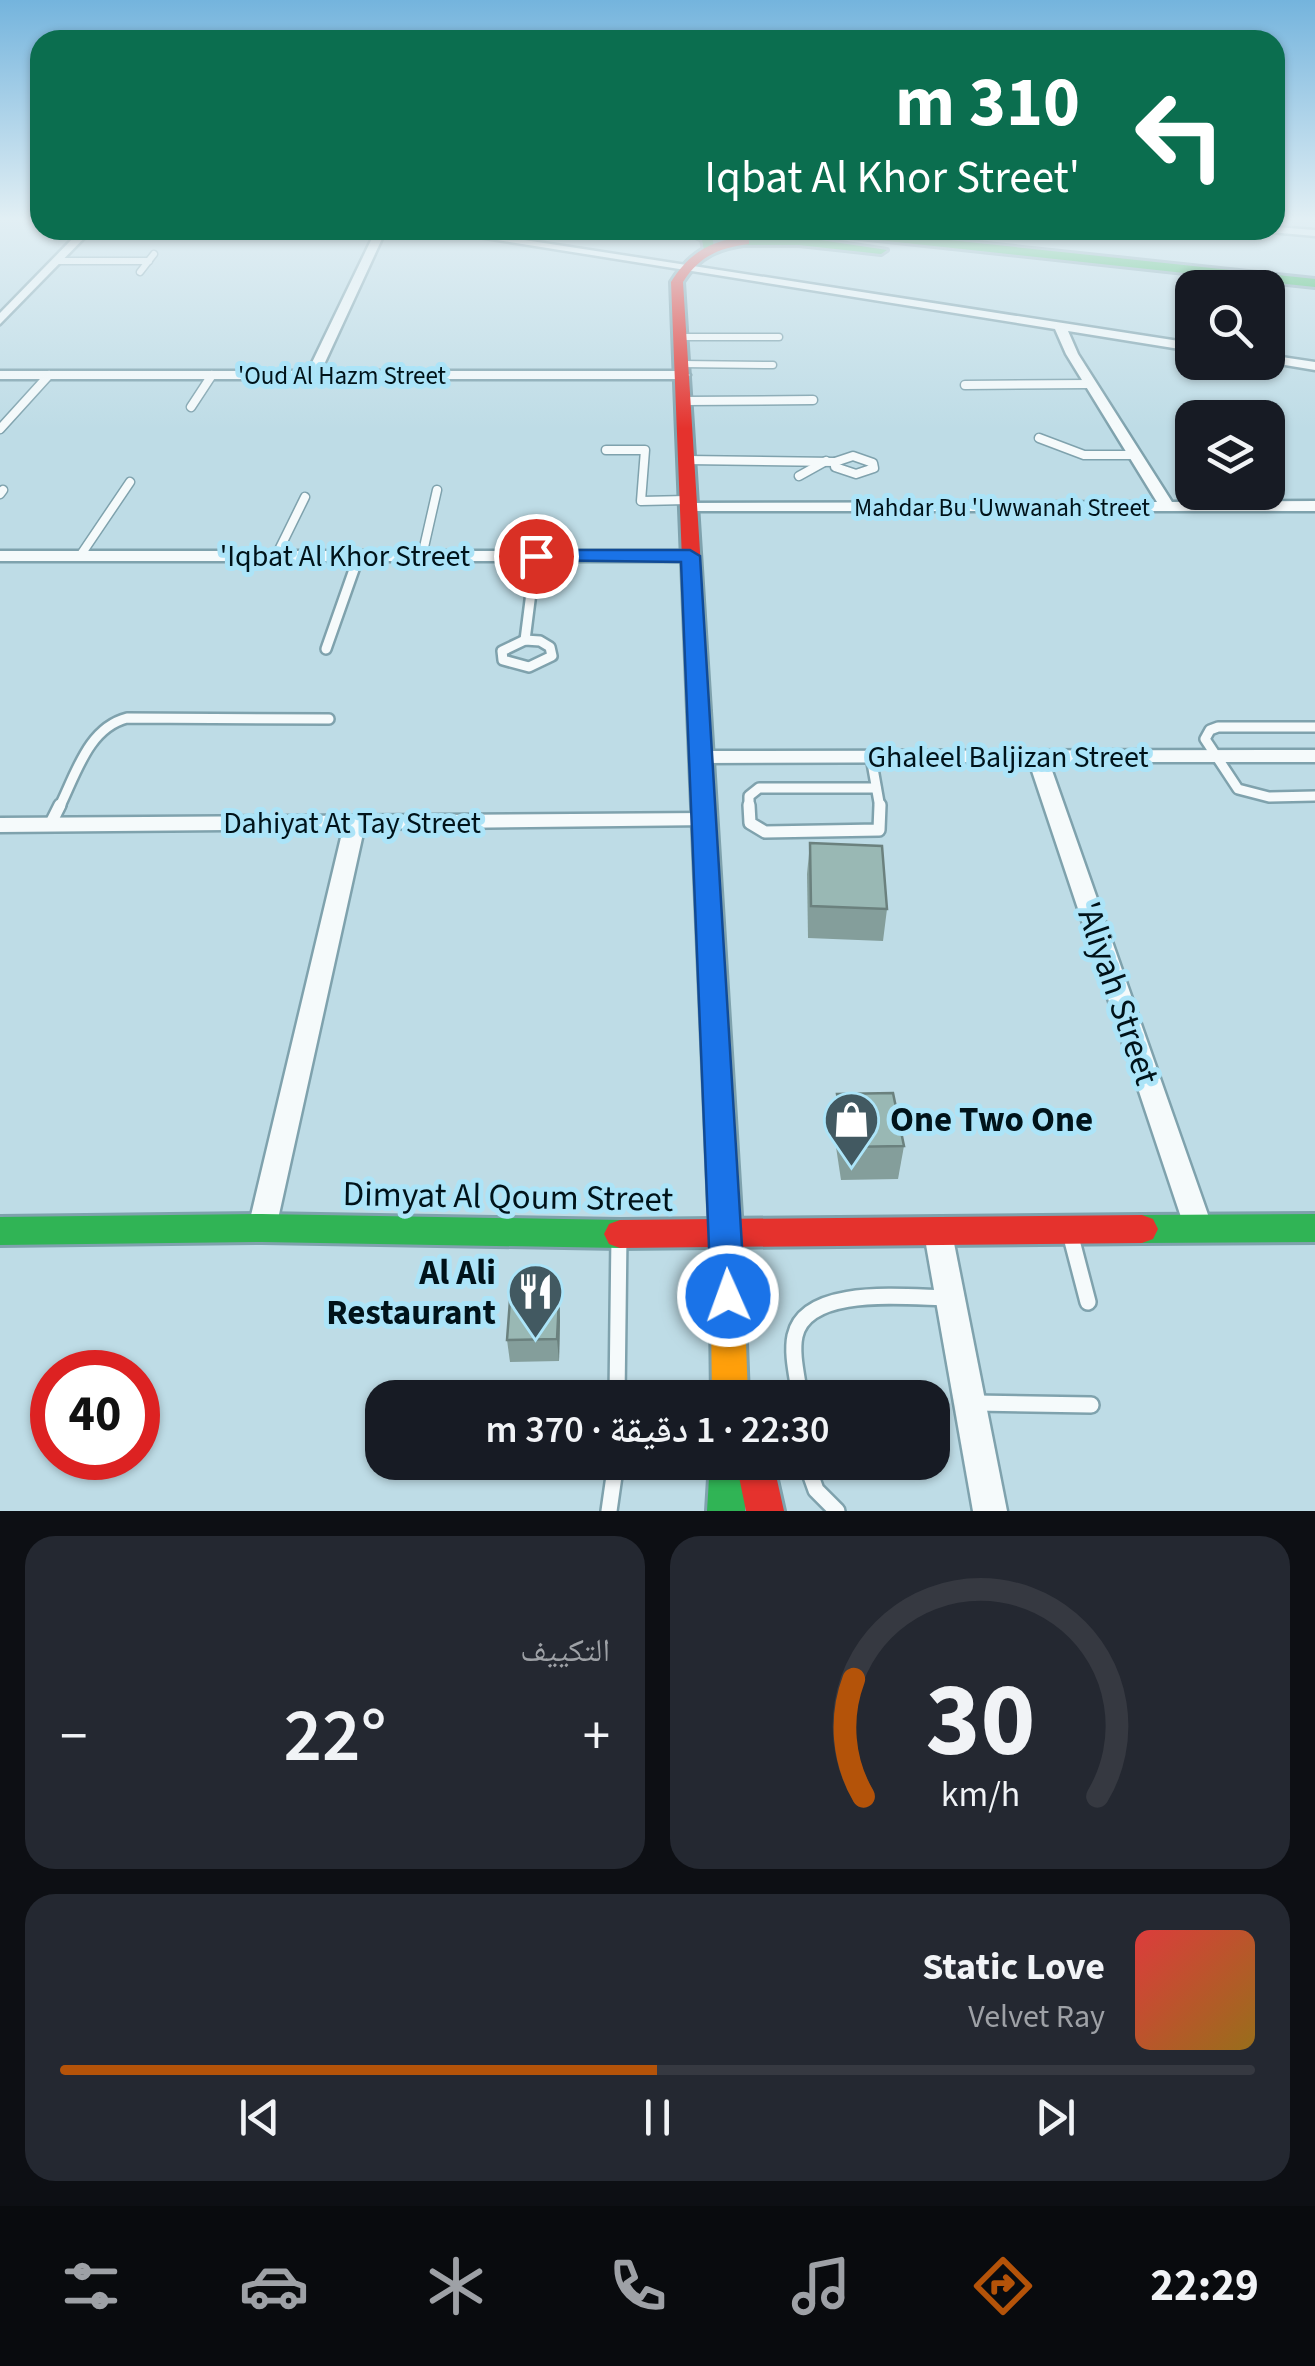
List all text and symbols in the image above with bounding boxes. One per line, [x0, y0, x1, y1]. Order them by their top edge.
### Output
text: 310 m [895, 53, 1080, 153]
icon: left [1115, 70, 1245, 200]
text: 'Iqbat Al Khor Street [704, 146, 1080, 210]
map controls [1175, 270, 1285, 510]
button: search [1175, 270, 1285, 380]
street label: 'Oud Al Hazm Street [238, 358, 447, 394]
button: layers [1175, 400, 1285, 510]
street label: Mahdar Bu 'Uwwanah Street [854, 490, 1151, 526]
pin [494, 514, 579, 599]
icon: arrive [509, 529, 564, 584]
street label: 'Iqbat Al Khor Street [220, 535, 470, 578]
street label: Ghaleel Baljizan Street [867, 736, 1149, 779]
street label: Dahiyat At Tay Street [223, 802, 481, 845]
street label: 'Aliyah Street [1062, 895, 1172, 1092]
shop icon: One Two One [821, 1089, 881, 1168]
place label: One Two One [890, 1095, 1093, 1145]
street label: Dimyat Al Qoum Street [342, 1169, 674, 1225]
position arrow [676, 1244, 780, 1348]
place label: Al Ali Restaurant [326, 1248, 496, 1338]
restaurant icon: Al Ali Restaurant [505, 1262, 565, 1341]
speed limit sign: 40 [30, 1350, 160, 1480]
text: 22:30 · 1 دقيقة · 370 m [486, 1403, 829, 1457]
text: التكييف [520, 1628, 610, 1674]
text: 30 [925, 1648, 1035, 1796]
text: 22° [283, 1683, 387, 1790]
text: − [60, 1698, 87, 1776]
text: + [583, 1698, 610, 1776]
text: km/h [940, 1769, 1020, 1820]
text: Static Love [922, 1940, 1105, 1994]
text: Velvet Ray [968, 1994, 1105, 2040]
icon: previous [232, 2090, 287, 2145]
icon: pause [630, 2090, 685, 2145]
icon: next [1028, 2090, 1083, 2145]
icon: filters [56, 2251, 126, 2321]
icon: car [239, 2251, 309, 2321]
icon: climate [421, 2251, 491, 2321]
icon: phone [603, 2251, 673, 2321]
icon: music [786, 2251, 856, 2321]
icon: directions [968, 2251, 1038, 2321]
text: 22:29 [1150, 2254, 1259, 2318]

